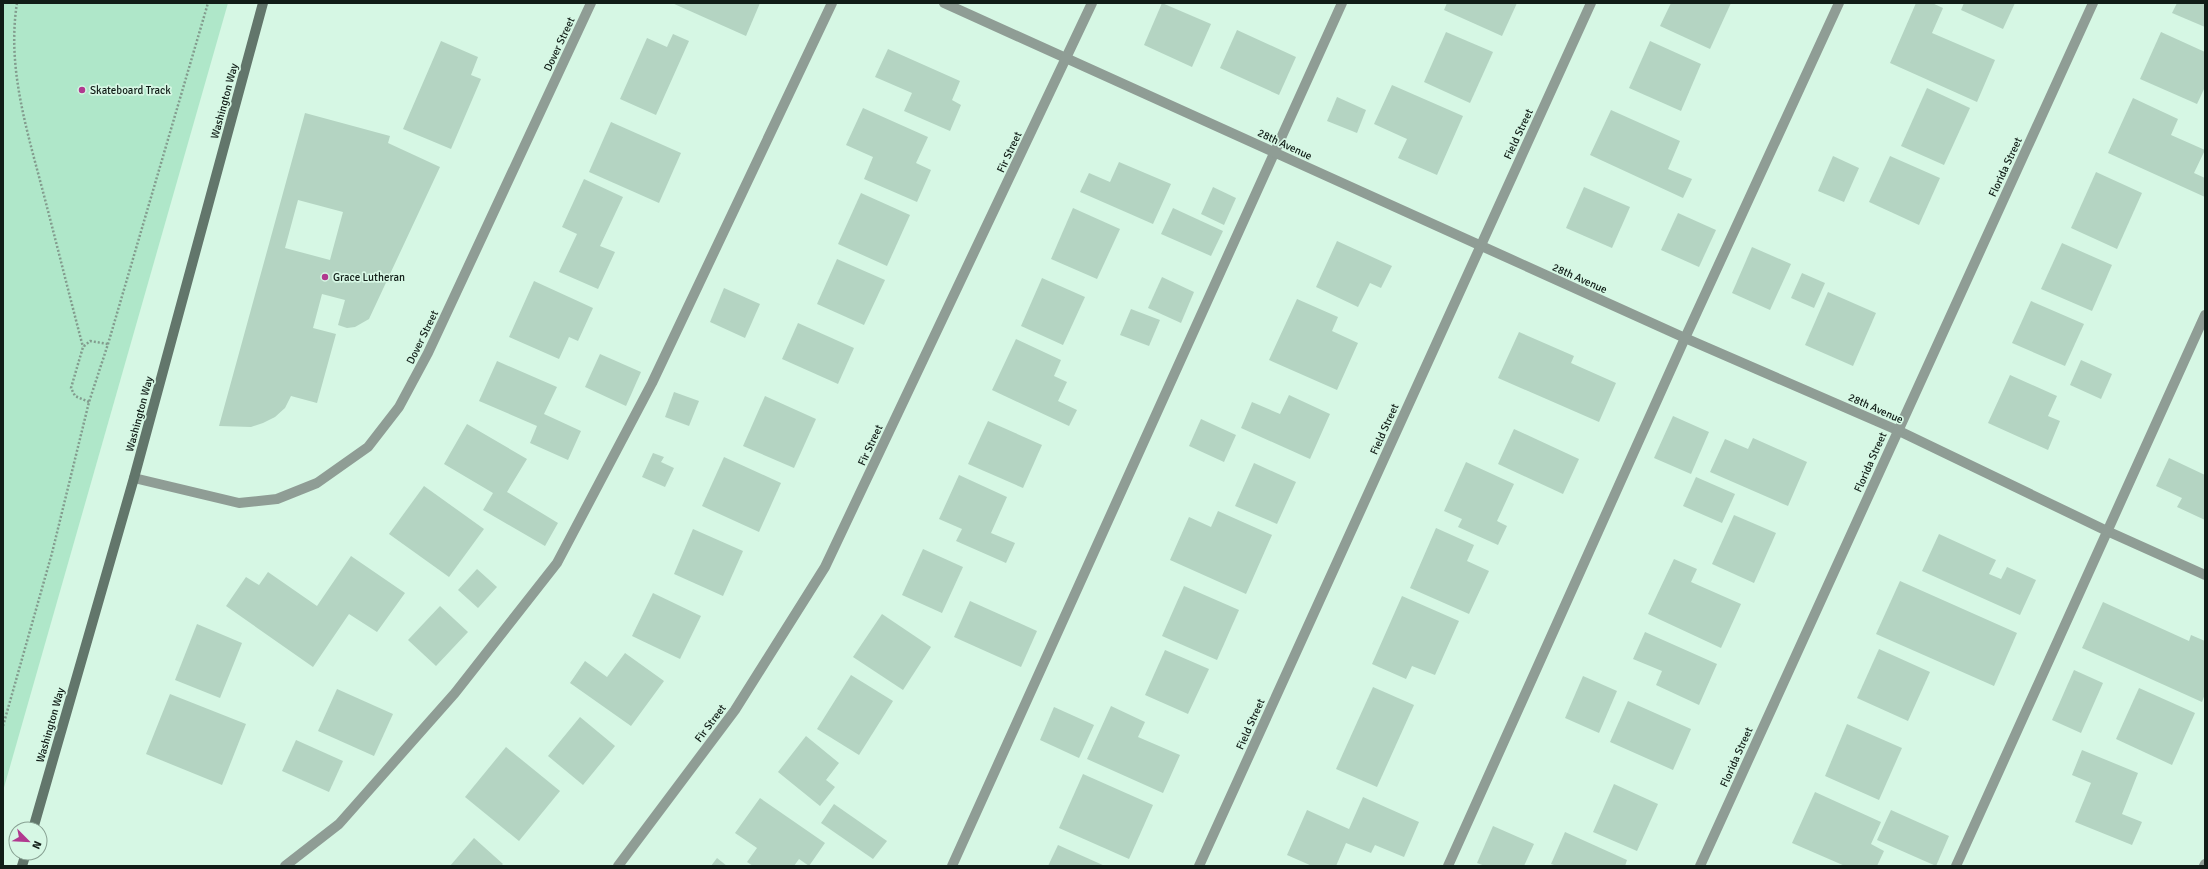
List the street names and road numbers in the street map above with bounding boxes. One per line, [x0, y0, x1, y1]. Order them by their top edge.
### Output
street label: Dover Street [541, 15, 578, 73]
street label: Washington Way [208, 61, 241, 140]
street label: Field Street [1501, 107, 1536, 162]
street label: 28th Avenue [1256, 126, 1314, 163]
street label: Fir Street [994, 129, 1025, 175]
street label: Florida Street [1986, 135, 2025, 199]
street label: 28th Avenue [1550, 261, 1609, 296]
street label: Dover Street [404, 308, 441, 366]
street label: Washington Way [123, 374, 156, 453]
street label: 28th Avenue [1846, 391, 1905, 426]
street label: Field Street [1367, 402, 1401, 457]
street label: Fir Street [855, 422, 886, 468]
street label: Florida Street [1851, 430, 1890, 494]
street label: Washington Way [34, 685, 68, 764]
street label: Field Street [1233, 697, 1267, 752]
street label: Fir Street [692, 702, 729, 745]
street label: Florida Street [1717, 725, 1756, 789]

